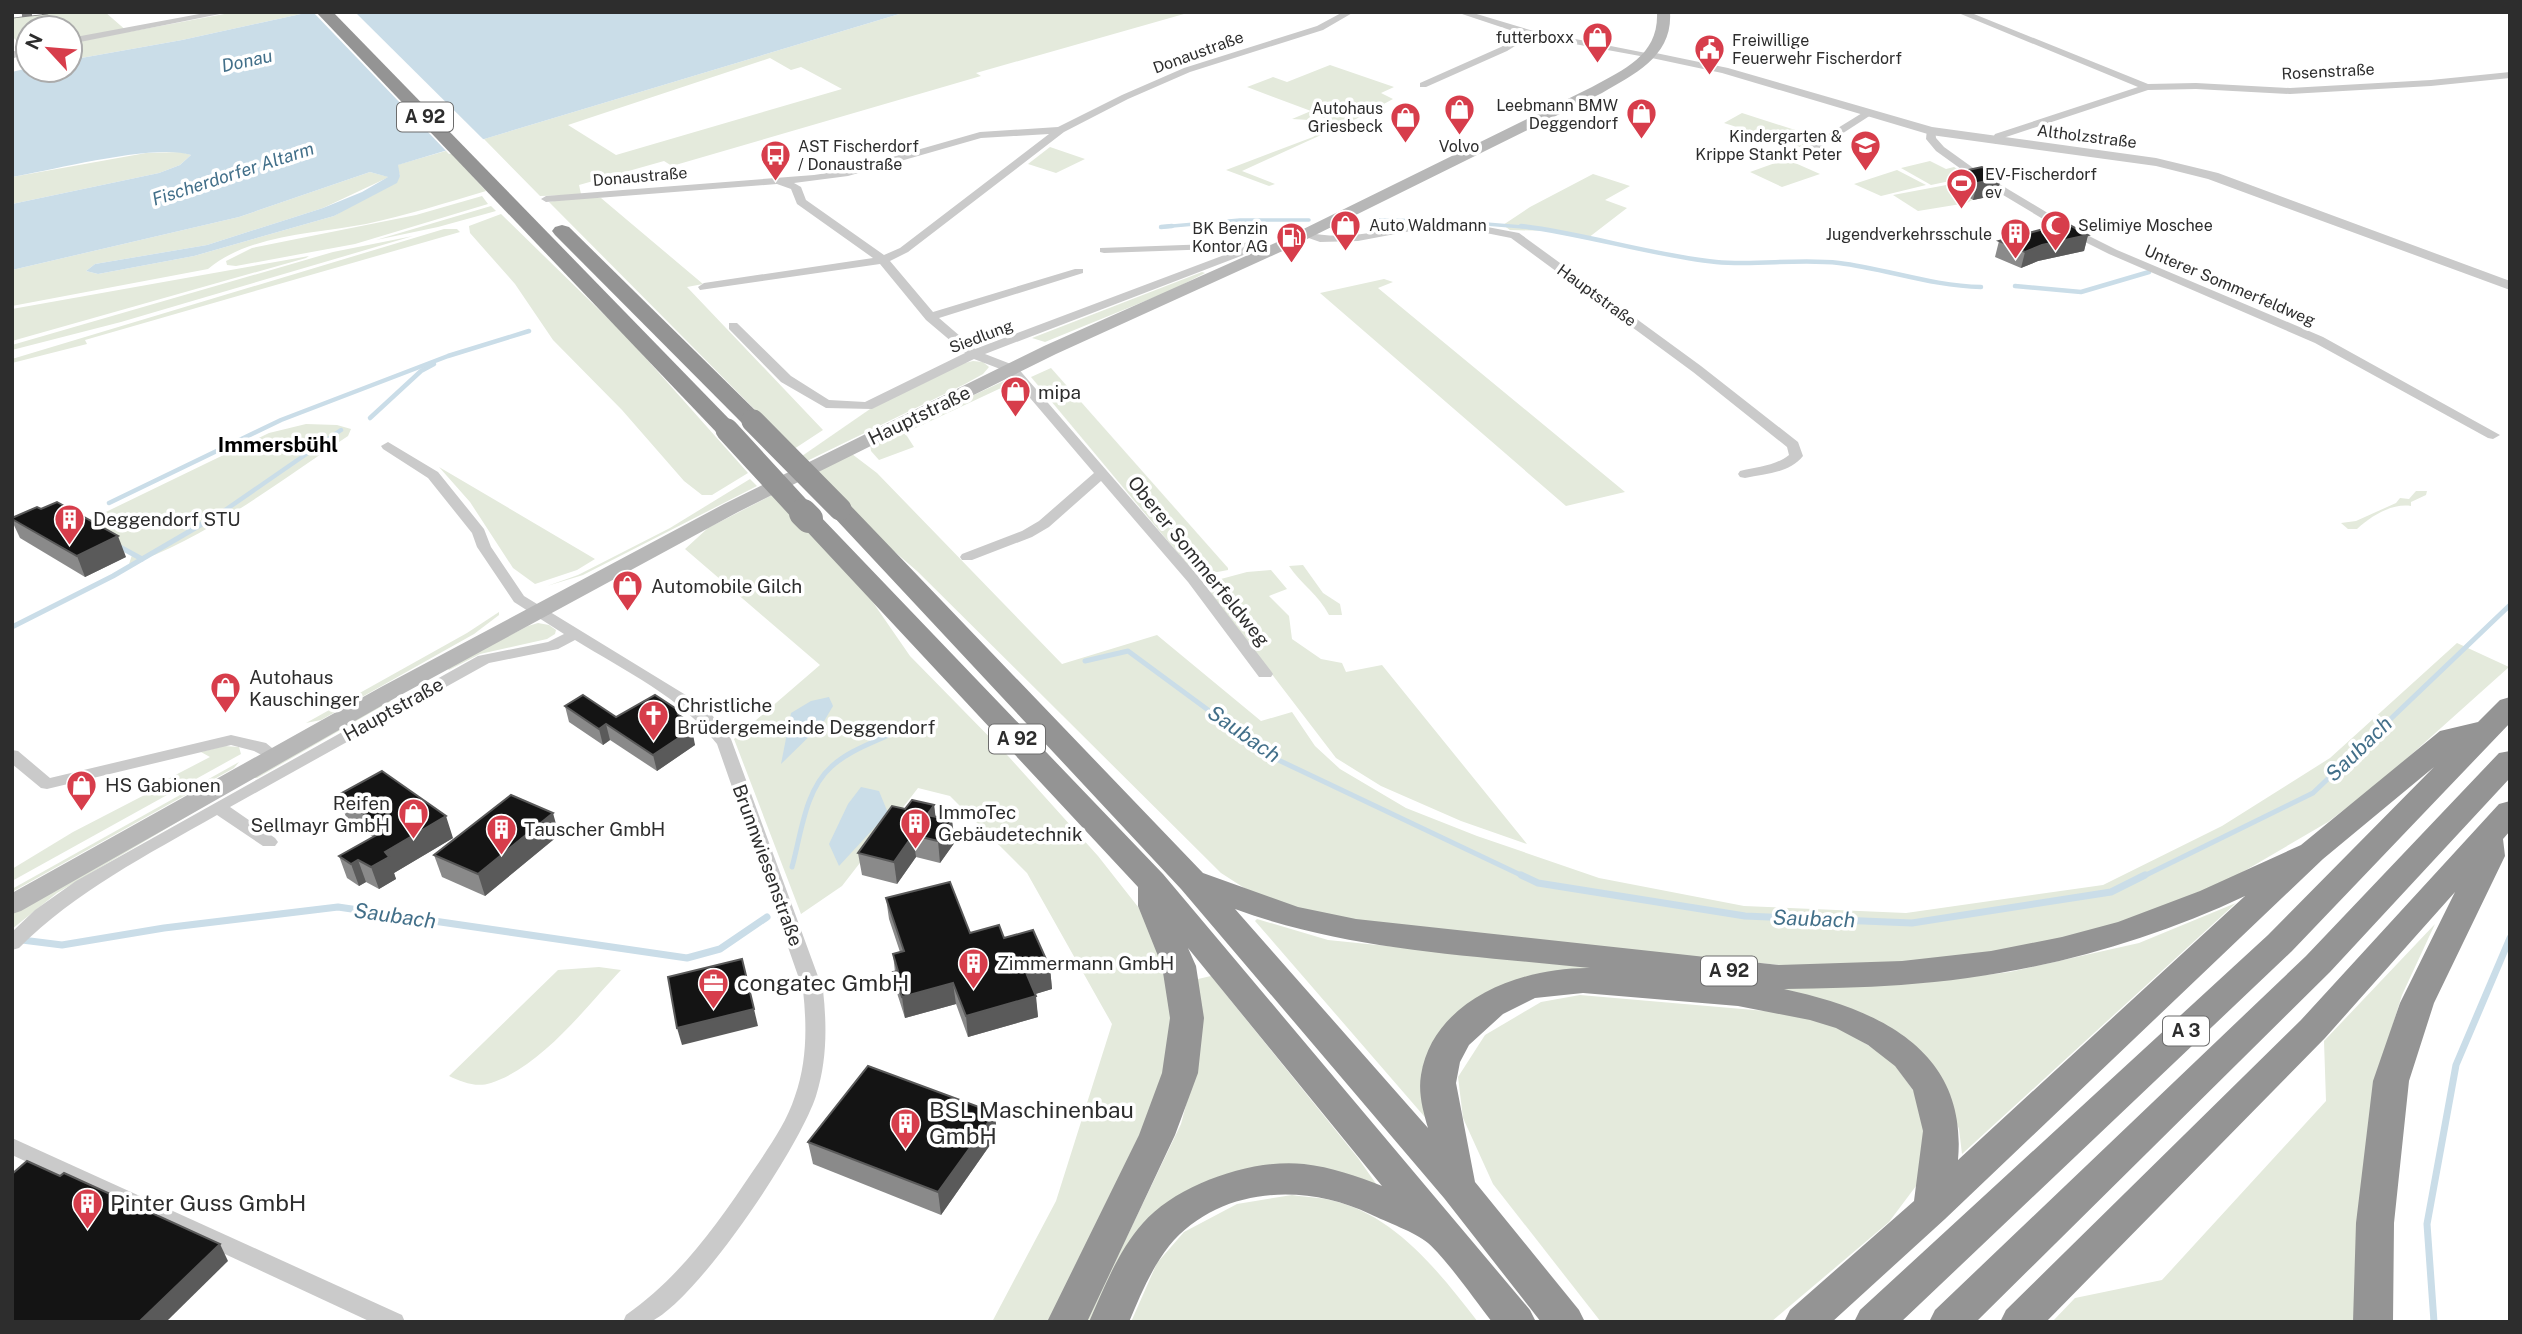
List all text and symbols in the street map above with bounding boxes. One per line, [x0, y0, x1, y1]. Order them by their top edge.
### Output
north arrow [14, 14, 84, 84]
shop icon: futterboxx [1580, 20, 1614, 64]
street label: Donaustraße [1150, 27, 1246, 78]
place label: futterboxx [1496, 28, 1574, 47]
text: N [21, 30, 47, 53]
place label: Freiwillige Feuerwehr Fischerdorf [1732, 31, 1902, 68]
public building icon: Freiwillige Feuerwehr Fischerdorf [1692, 32, 1726, 76]
water label: Donau [220, 45, 274, 76]
street label: Rosenstraße [2281, 60, 2375, 83]
shop icon: Volvo [1442, 92, 1476, 136]
place label: Leebmann BMW Deggendorf [1496, 96, 1618, 133]
shop icon: Leebmann BMW Deggendorf [1624, 97, 1658, 141]
place label: Autohaus Griesbeck [1308, 99, 1383, 136]
shop icon: Autohaus Griesbeck [1389, 100, 1423, 144]
road number: A 92 [397, 103, 453, 132]
street label: Altholzstraße [2036, 121, 2138, 152]
place label: Kindergarten & Krippe Stankt Peter [1695, 127, 1842, 164]
school or university icon: Kindergarten & Krippe Stankt Peter [1848, 128, 1882, 172]
water label: Fischerdorfer Altarm [149, 137, 317, 210]
place label: AST Fischerdorf / Donaustraße [798, 137, 919, 174]
place label: Volvo [1439, 137, 1479, 156]
bus stop icon: AST Fischerdorf / Donaustraße [758, 138, 792, 182]
street label: Donaustraße [592, 163, 688, 190]
place label: EV-Fischerdorf ev [1985, 165, 2097, 202]
sports icon: EV-Fischerdorf ev [1945, 166, 1979, 210]
shop icon: Auto Waldmann [1329, 208, 1363, 252]
mosque icon: Selimiye Moschee [2038, 208, 2072, 252]
place label: Auto Waldmann [1369, 216, 1487, 235]
place label: Selimiye Moschee [2078, 216, 2213, 235]
building icon: Jugendverkehrsschule [1998, 217, 2032, 261]
place label: BK Benzin Kontor AG [1192, 219, 1268, 256]
fuel station icon: BK Benzin Kontor AG [1274, 220, 1308, 264]
place label: Jugendverkehrsschule [1826, 225, 1992, 244]
street label: Unterer Sommerfeldweg [2141, 241, 2318, 330]
street label: Hauptstraße [1553, 260, 1640, 330]
street label: Siedlung [947, 316, 1016, 357]
shop icon: mipa [998, 375, 1032, 419]
street label: Hauptstraße [864, 381, 974, 449]
place label: mipa [1038, 381, 1081, 403]
district label: Immersbühl [218, 432, 338, 457]
street label: Oberer Sommerfeldweg [1124, 471, 1275, 651]
building icon: Deggendorf STU [53, 502, 87, 546]
place label: Deggendorf STU [93, 508, 241, 530]
shop icon: Automobile Gilch [611, 569, 645, 613]
place label: Automobile Gilch [651, 575, 802, 597]
place label: Autohaus Kauschinger [249, 666, 360, 710]
shop icon: Autohaus Kauschinger [209, 671, 243, 715]
street label: Hauptstraße [339, 673, 447, 745]
place label: Christliche Brüdergemeinde Deggendorf [677, 694, 935, 738]
church icon: Christliche Brüdergemeinde Deggendorf [637, 699, 671, 743]
water label: Saubach [1203, 700, 1285, 768]
water label: Saubach [2320, 711, 2397, 786]
road number: A 92 [989, 724, 1045, 754]
shop icon: HS Gabionen [65, 768, 99, 812]
place label: HS Gabionen [105, 774, 221, 796]
street label: Brunnwiesenstraße [728, 781, 808, 949]
place label: Reifen Sellmayr GmbH [250, 792, 390, 836]
shop icon: Reifen Sellmayr GmbH [396, 797, 430, 841]
place label: ImmoTec Gebäudetechnik [938, 801, 1083, 845]
building icon: ImmoTec Gebäudetechnik [898, 806, 932, 850]
building icon: Tauscher GmbH [484, 812, 518, 856]
place label: Tauscher GmbH [524, 818, 665, 840]
water label: Saubach [352, 897, 438, 934]
water label: Saubach [1772, 905, 1856, 932]
building icon: Zimmermann GmbH [957, 946, 991, 990]
place label: Zimmermann GmbH [997, 952, 1174, 974]
road number: A 92 [1701, 956, 1757, 986]
office icon: congatec GmbH [697, 966, 731, 1010]
place label: congatec GmbH [737, 969, 909, 996]
road number: A 3 [2163, 1016, 2209, 1046]
place label: BSL Maschinenbau GmbH [929, 1096, 1134, 1149]
building icon: BSL Maschinenbau GmbH [889, 1106, 923, 1150]
building icon: Pinter Guss GmbH [70, 1186, 104, 1230]
place label: Pinter Guss GmbH [110, 1189, 306, 1216]

